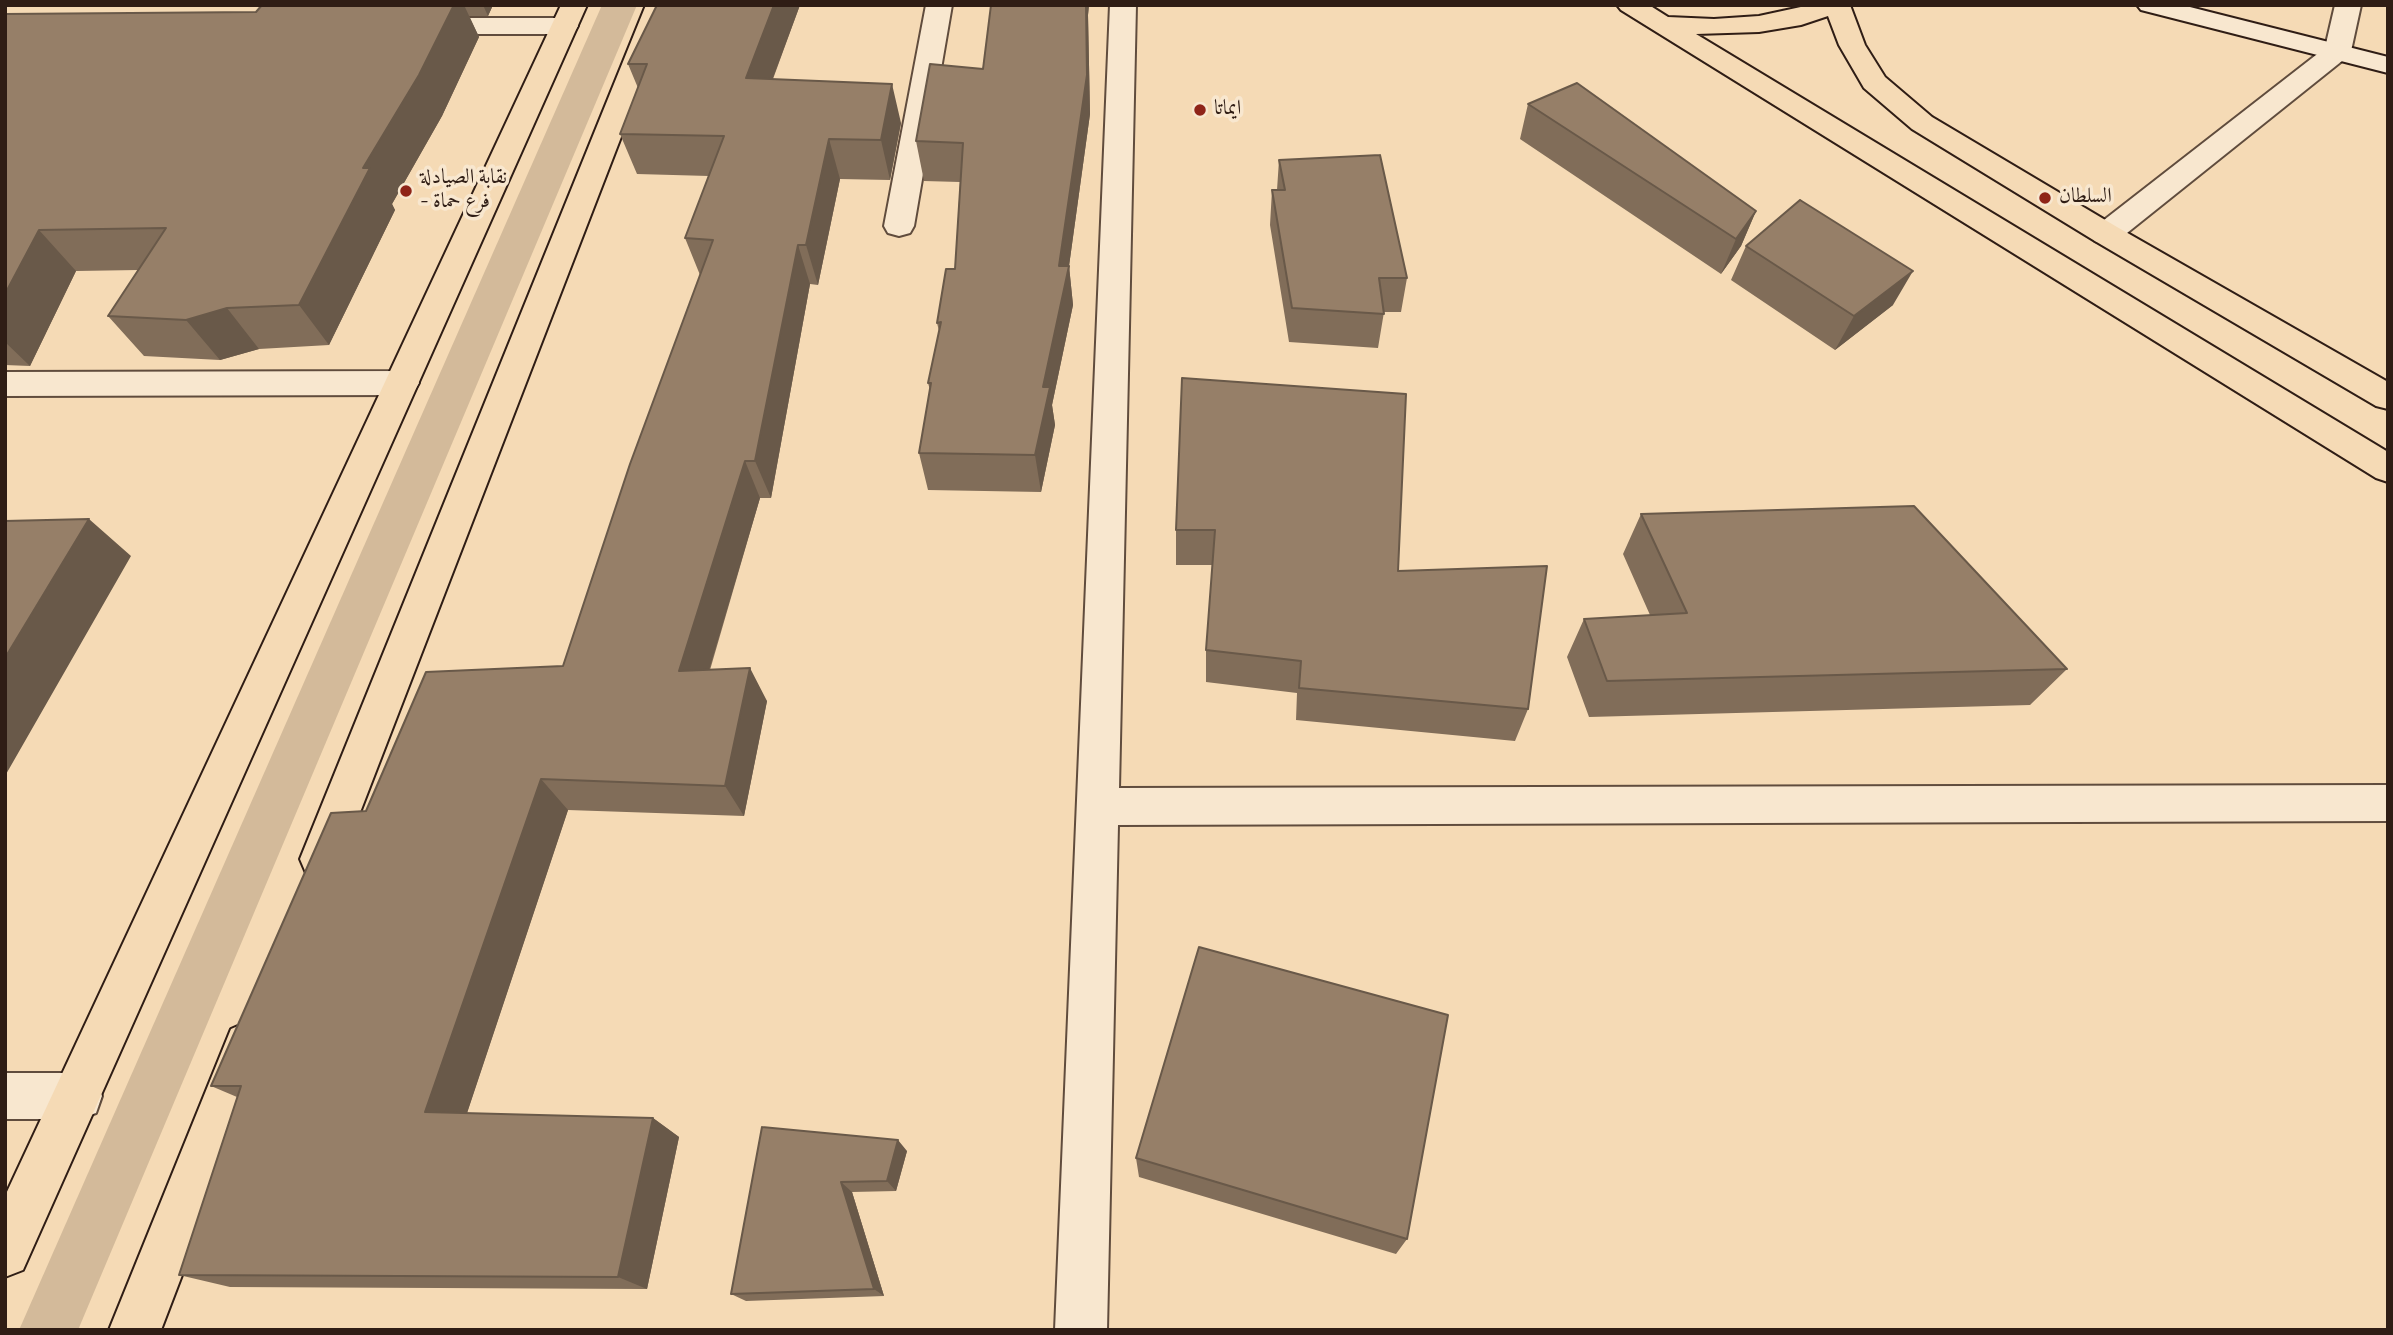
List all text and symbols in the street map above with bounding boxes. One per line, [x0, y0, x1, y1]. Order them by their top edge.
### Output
place label: ايماتا [1214, 97, 1241, 123]
marker: ايماتا [1192, 102, 1208, 118]
place label: نقابة الصيادلة - فرع حماة [420, 166, 507, 216]
marker: نقابة الصيادلة - فرع حماة [398, 183, 414, 199]
place label: السلطان [2059, 185, 2112, 211]
marker: السلطان [2037, 190, 2053, 206]

